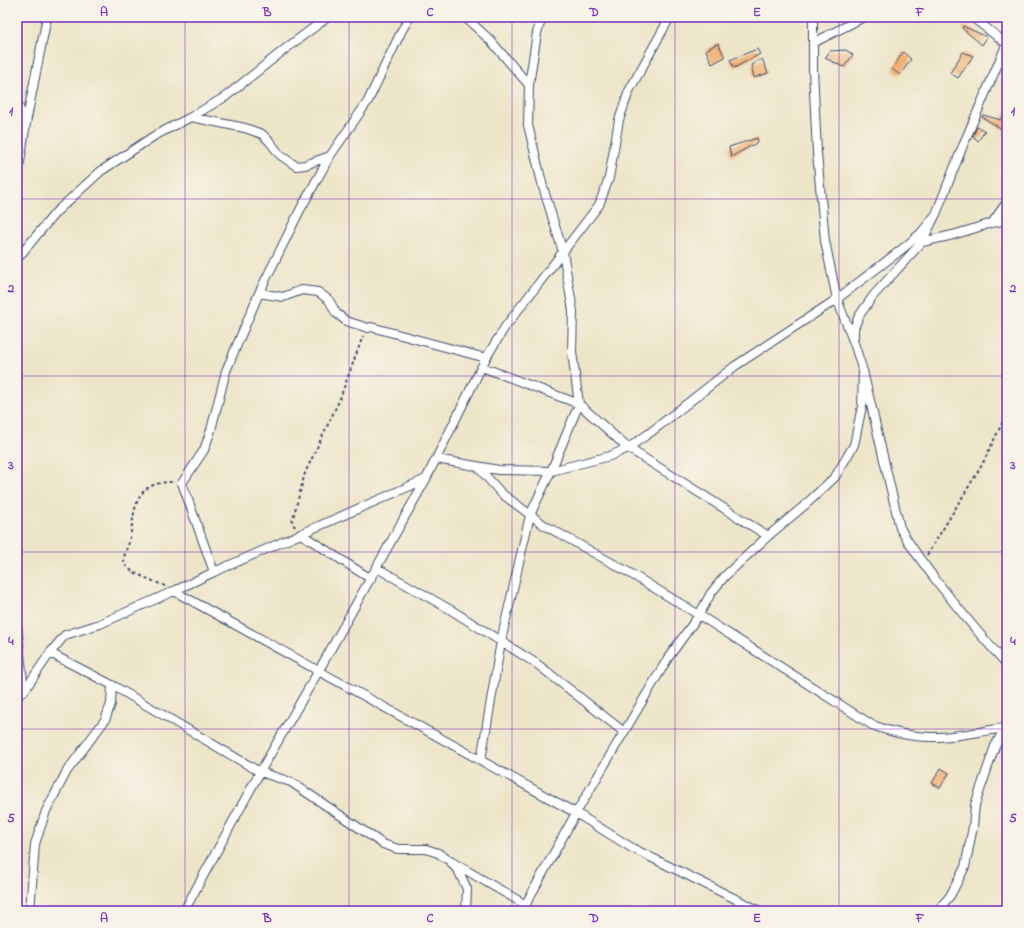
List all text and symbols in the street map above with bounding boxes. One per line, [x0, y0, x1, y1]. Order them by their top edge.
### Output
text: A [100, 3, 108, 22]
text: B [262, 3, 272, 22]
text: C [426, 3, 434, 22]
text: D [588, 3, 599, 22]
text: E [753, 3, 761, 22]
text: F [915, 3, 925, 22]
text: 1 [9, 102, 14, 121]
text: 1 [1011, 102, 1016, 121]
text: 2 [7, 279, 15, 298]
text: 2 [1009, 279, 1017, 298]
text: 3 [7, 456, 14, 475]
text: 3 [1009, 456, 1016, 475]
text: 4 [7, 632, 14, 651]
text: 4 [1009, 632, 1016, 651]
text: 5 [7, 809, 15, 828]
text: 5 [1009, 809, 1017, 828]
text: A [100, 909, 108, 928]
text: B [262, 909, 272, 928]
text: C [426, 909, 434, 928]
text: D [588, 909, 599, 928]
text: E [753, 909, 761, 928]
text: F [915, 909, 925, 928]

